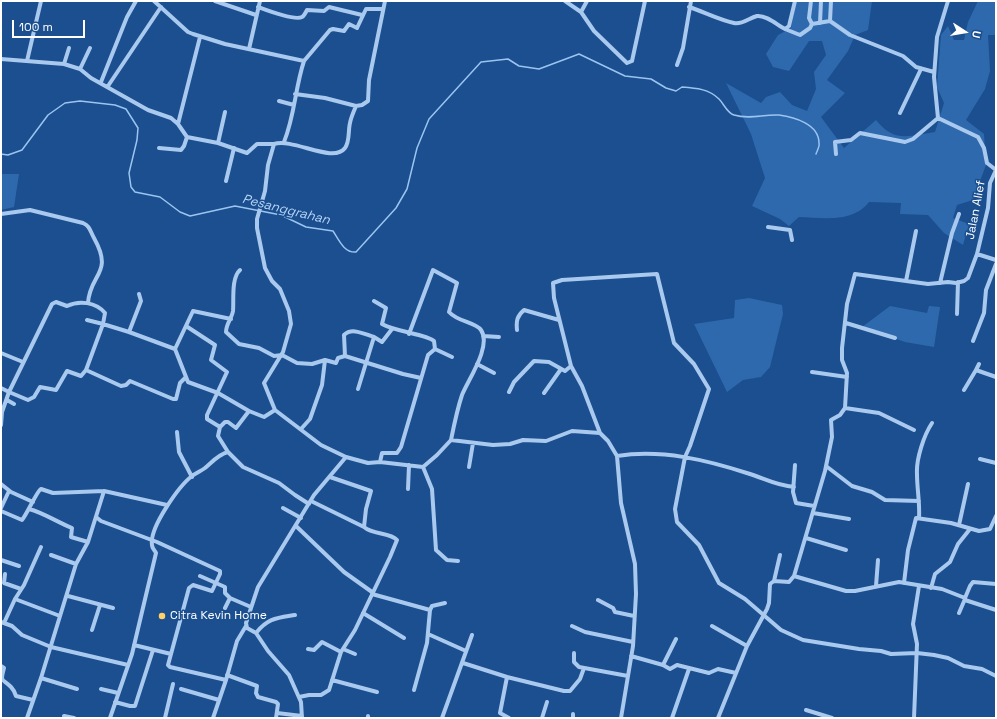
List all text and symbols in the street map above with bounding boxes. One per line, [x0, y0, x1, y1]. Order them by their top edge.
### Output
scale bar [14, 12, 87, 38]
north arrow [945, 12, 985, 52]
text: 100 m [19, 19, 53, 35]
text: U [969, 29, 984, 40]
street label: Jalan Alief [963, 179, 989, 241]
water label: Pesanggrahan [241, 192, 331, 228]
place label: Citra Kevin Home [170, 609, 267, 623]
marker: Citra Kevin Home [157, 611, 167, 621]

